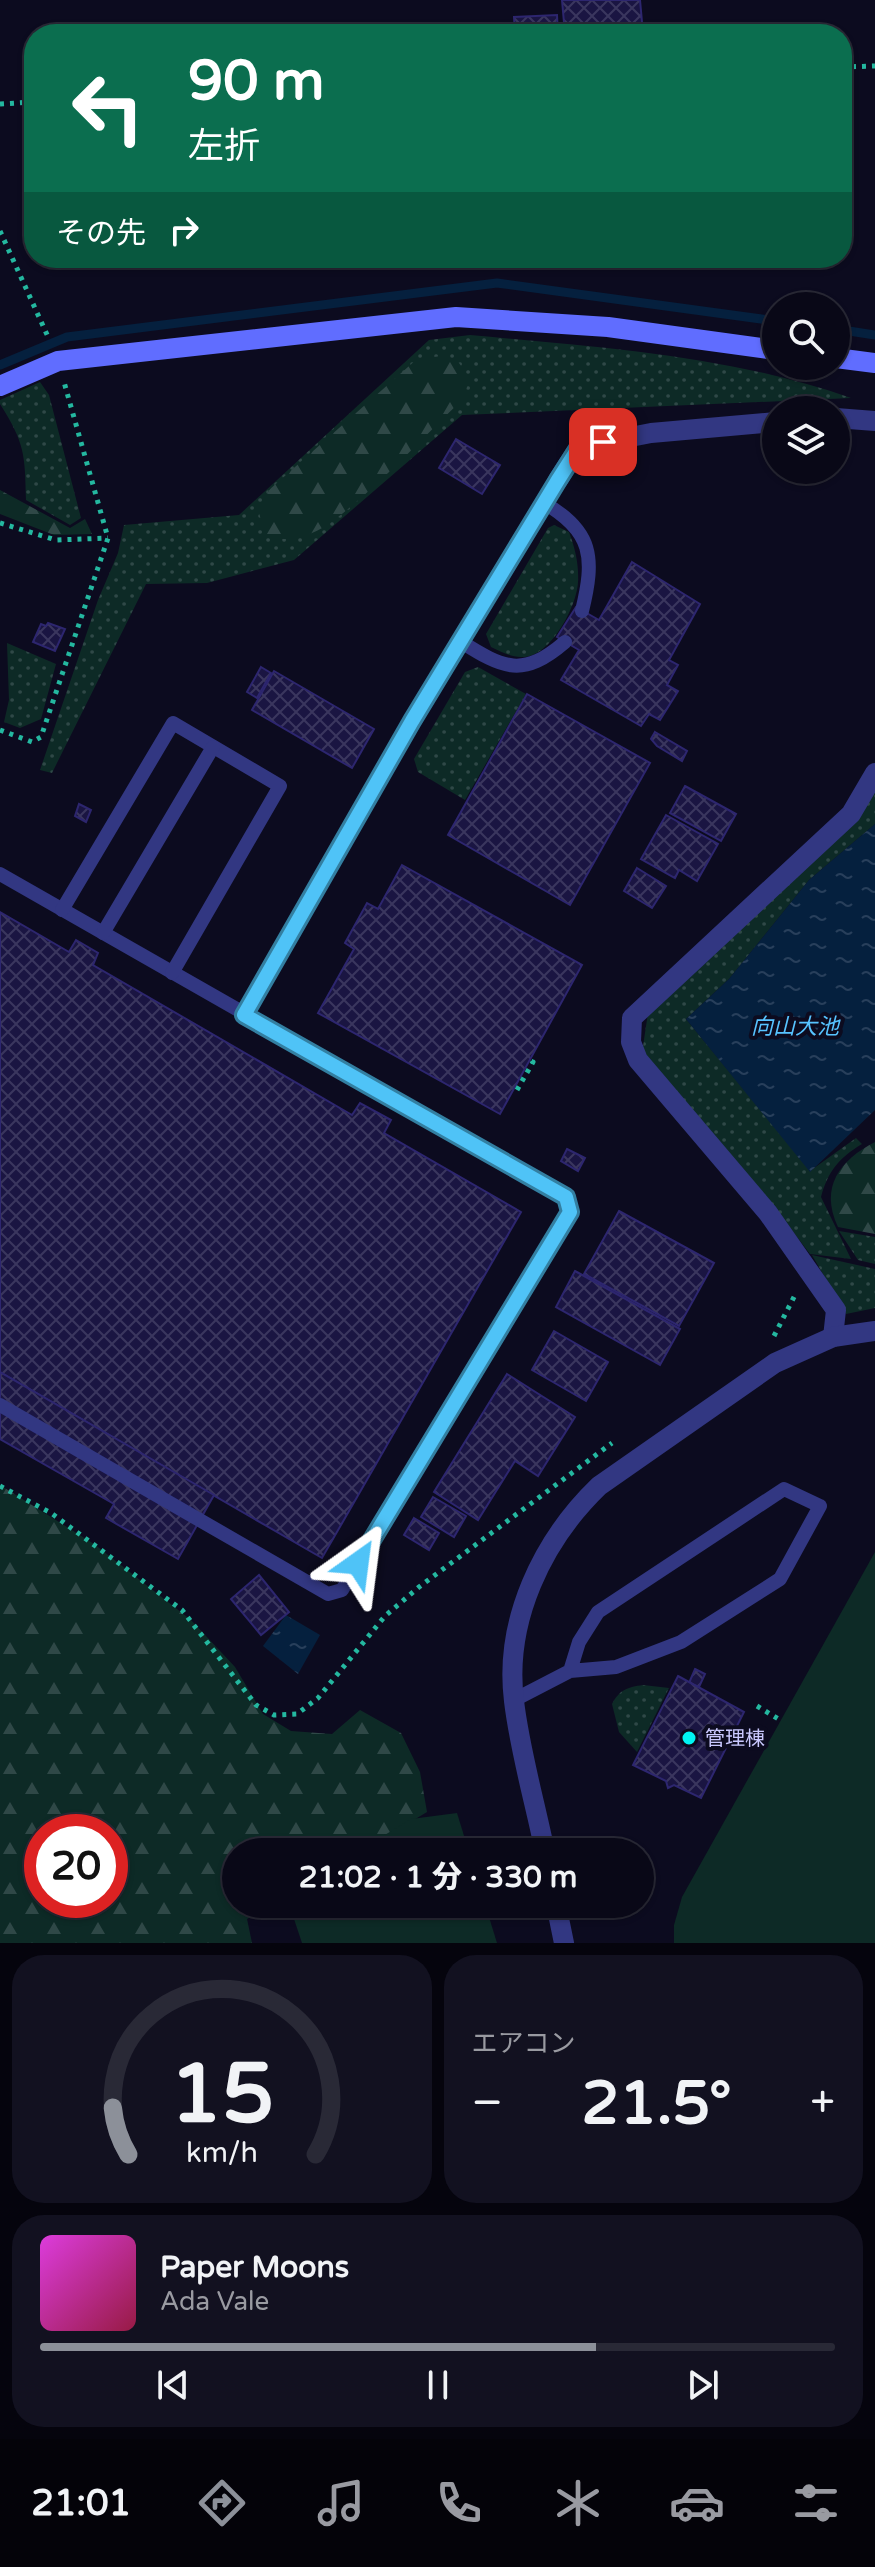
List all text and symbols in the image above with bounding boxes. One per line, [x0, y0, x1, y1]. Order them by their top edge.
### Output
text: 90 m [188, 48, 324, 115]
icon: left [56, 56, 160, 160]
text: 左折 [188, 125, 260, 168]
icon: right [162, 208, 206, 252]
text: その先 [56, 215, 146, 252]
map controls [762, 292, 850, 484]
button: search [762, 292, 850, 380]
button: layers [762, 396, 850, 484]
pin [569, 408, 637, 476]
icon: arrive [581, 420, 625, 464]
water label: 向山大池 [751, 1014, 841, 1040]
position arrow [316, 1521, 400, 1605]
place label: 管理棟 [705, 1727, 765, 1751]
marker: 管理棟 [680, 1729, 698, 1747]
speed limit sign: 20 [24, 1814, 128, 1918]
text: 21:02 · 1 分 · 330 m [299, 1859, 577, 1896]
text: エアコン [472, 2028, 576, 2059]
text: 15 [170, 2045, 274, 2145]
text: 21.5° [581, 2068, 732, 2140]
text: − [472, 2077, 503, 2130]
text: + [810, 2077, 835, 2130]
text: km/h [186, 2136, 258, 2170]
text: Paper Moons [160, 2249, 349, 2286]
text: Ada Vale [160, 2286, 269, 2317]
icon: previous [151, 2363, 195, 2407]
icon: pause [416, 2363, 460, 2407]
icon: next [681, 2363, 725, 2407]
icon: directions [194, 2475, 250, 2531]
icon: music [313, 2475, 369, 2531]
icon: phone [431, 2475, 487, 2531]
icon: climate [550, 2475, 606, 2531]
icon: car [669, 2475, 725, 2531]
icon: filters [788, 2475, 844, 2531]
text: 21:01 [31, 2482, 131, 2525]

